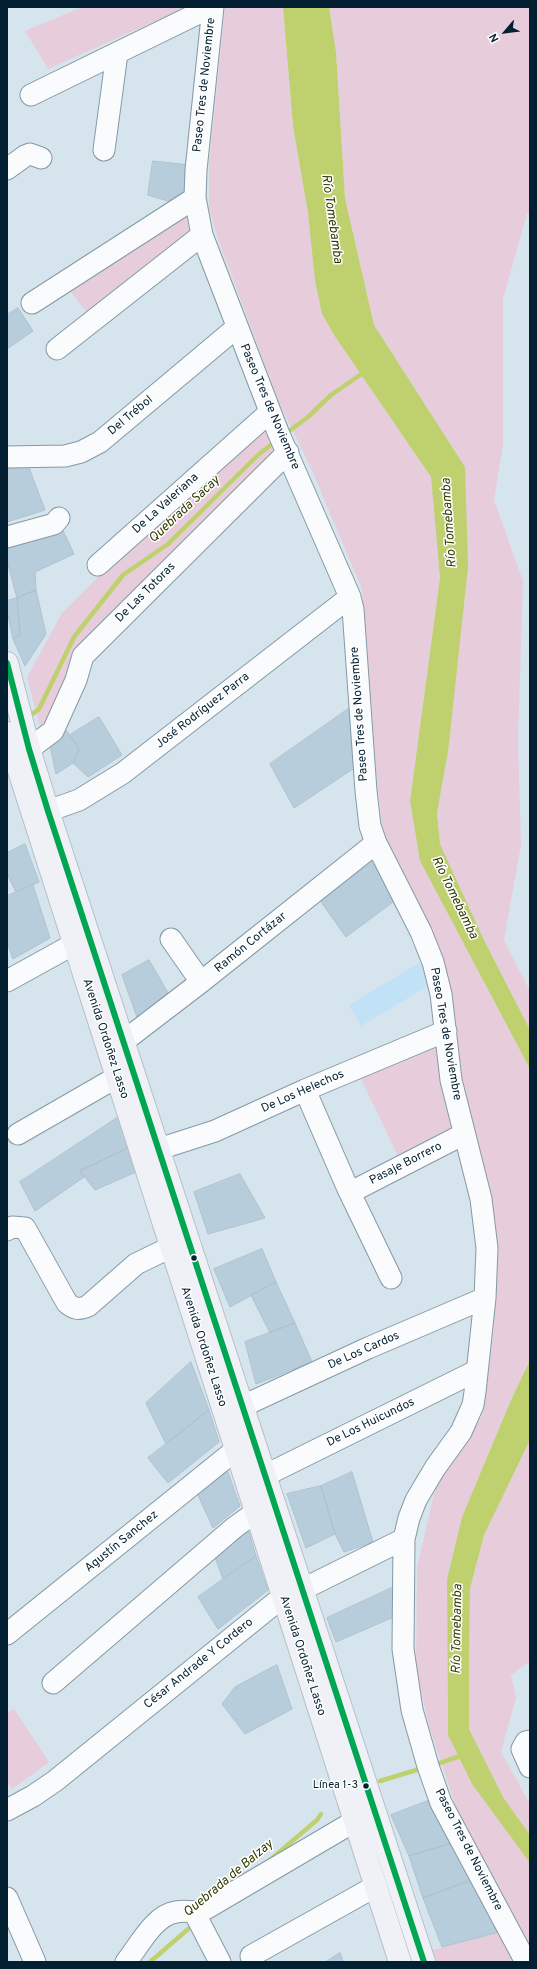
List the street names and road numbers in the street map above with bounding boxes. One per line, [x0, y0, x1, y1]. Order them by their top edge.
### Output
street label: Paseo Tres de Noviembre [191, 17, 219, 153]
street label: Paseo Tres de Noviembre [236, 342, 302, 472]
street label: Del Trébol [106, 393, 156, 439]
street label: De La Valeriana [130, 471, 202, 537]
street label: De Las Totoras [113, 560, 179, 626]
street label: Paseo Tres de Noviembre [348, 646, 372, 782]
street label: José Rodríguez Parra [153, 670, 253, 752]
street label: Ramón Cortázar [212, 910, 290, 976]
street label: Paseo Tres de Noviembre [426, 966, 464, 1102]
street label: Avenida Ordoñez Lasso [79, 977, 131, 1101]
street label: De Los Helechos [259, 1067, 347, 1117]
street label: Pasaje Borrero [367, 1140, 445, 1188]
street label: Avenida Ordoñez Lasso [177, 1285, 229, 1409]
street label: De Los Cardos [326, 1329, 402, 1373]
street label: De Los Huicundos [325, 1396, 417, 1450]
street label: Agustín Sanchez [82, 1508, 162, 1576]
street label: Avenida Ordoñez Lasso [276, 1594, 328, 1718]
street label: César Andrade Y Cordero [142, 1616, 256, 1712]
street label: Paseo Tres de Noviembre [431, 1787, 505, 1913]

